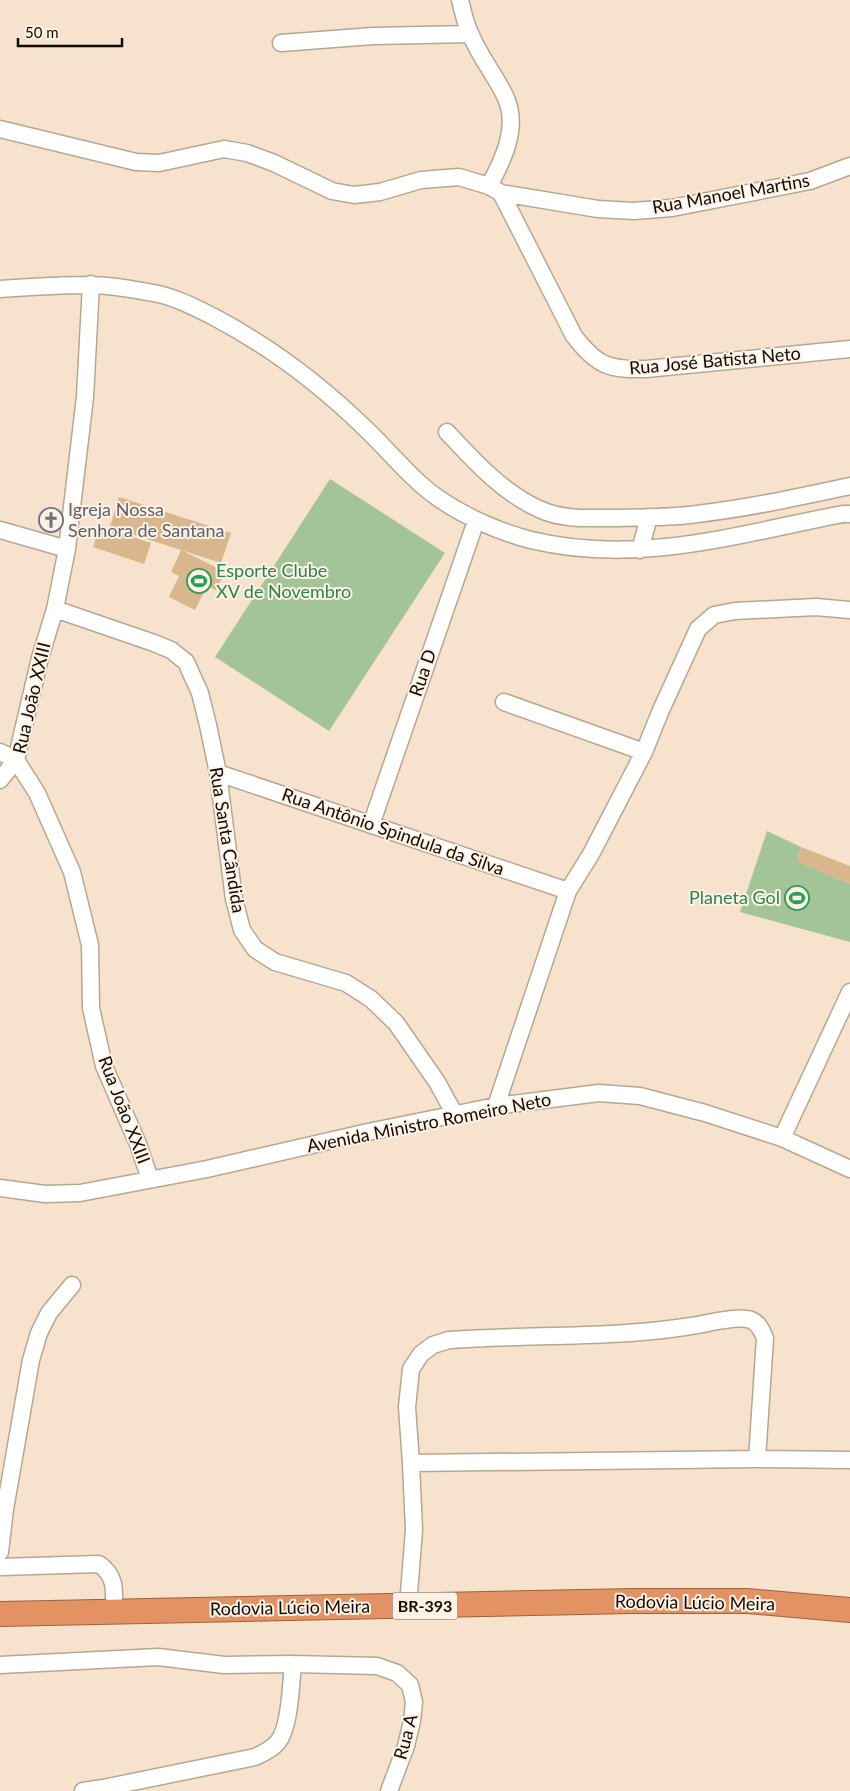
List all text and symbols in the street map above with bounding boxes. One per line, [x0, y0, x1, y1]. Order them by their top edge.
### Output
scale bar [18, 15, 121, 47]
text: 50 m [25, 23, 59, 41]
street label: Rua Manoel Martins [650, 168, 811, 218]
street label: Rua José Batista Neto [628, 342, 802, 378]
place label: Igreja Nossa Senhora de Santana [68, 498, 225, 541]
church icon: Igreja Nossa Senhora de Santana [38, 507, 64, 533]
place label: Esporte Clube XV de Novembro [216, 559, 351, 602]
sports icon: Esporte Clube XV de Novembro [186, 568, 212, 594]
street label: Rua João XXIII [8, 640, 55, 756]
street label: Rua D [404, 646, 440, 699]
street label: Rua Santa Cândida [206, 765, 250, 914]
street label: Rua Antônio Spindula da Silva [279, 783, 507, 879]
sports icon: Planeta Gol [784, 885, 810, 911]
place label: Planeta Gol [689, 886, 780, 908]
street label: Rua João XXIII [94, 1053, 156, 1167]
street label: Avenida Ministro Romeiro Neto [305, 1088, 553, 1157]
street label: Rodovia Lúcio Meira [615, 1590, 775, 1614]
road number: BR-393 [392, 1592, 458, 1620]
street label: Rodovia Lúcio Meira [210, 1595, 370, 1619]
street label: Rua A [388, 1711, 422, 1762]

